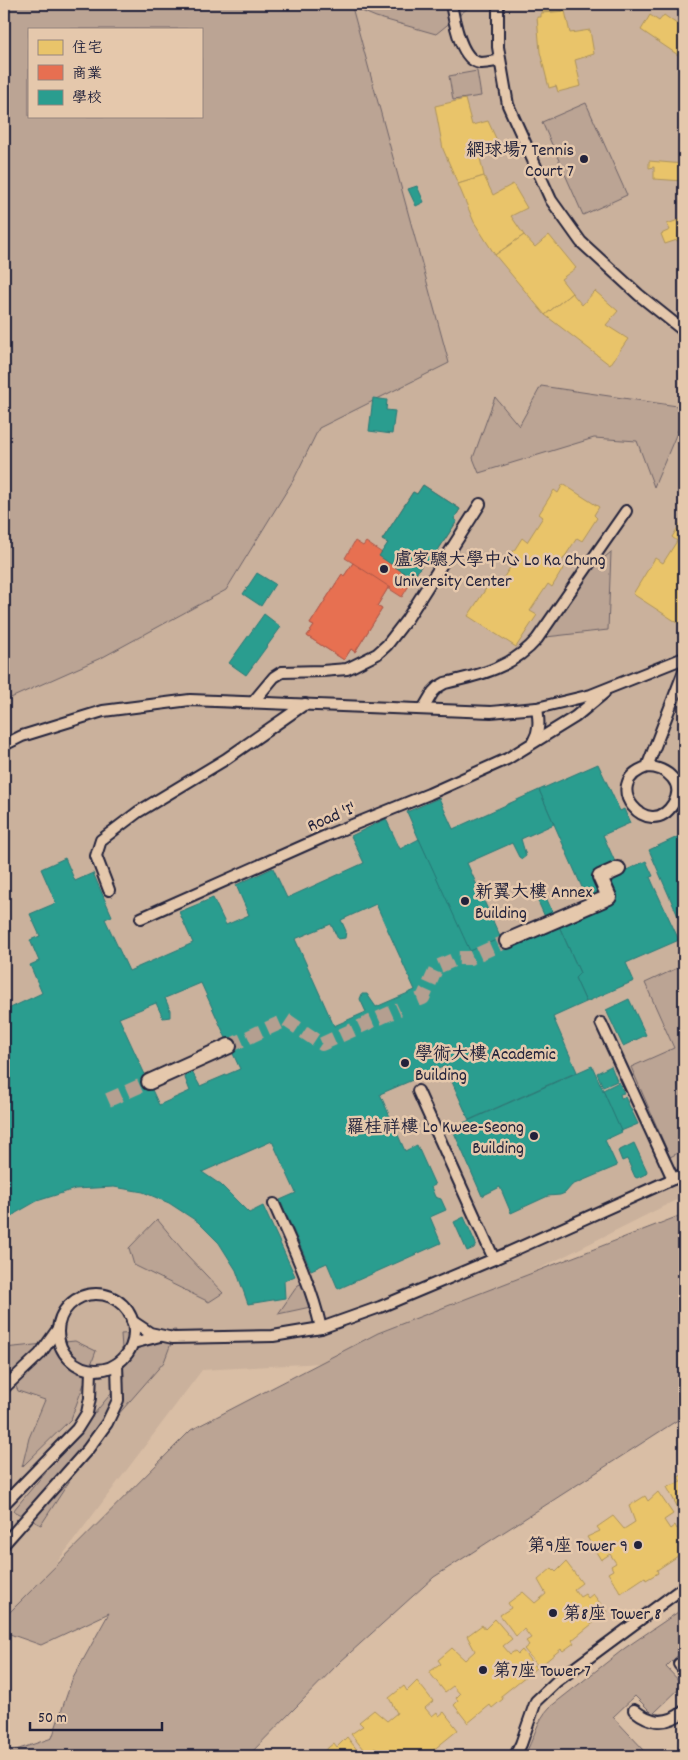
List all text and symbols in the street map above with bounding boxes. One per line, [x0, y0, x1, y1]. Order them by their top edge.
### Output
legend [28, 28, 202, 118]
text: 住宅 [72, 38, 102, 60]
text: 商業 [72, 64, 102, 86]
text: 學校 [72, 88, 102, 110]
place label: 網球場7 Tennis Court 7 [466, 139, 574, 185]
marker: 網球場7 Tennis Court 7 [578, 153, 590, 165]
place label: 盧家驄大學中心 Lo Ka Chung University Center [394, 549, 606, 595]
marker: 盧家驄大學中心 Lo Ka Chung University Center [378, 563, 390, 575]
street label: Road 'I' [304, 797, 360, 840]
place label: 新翼大樓 Annex Building [475, 881, 593, 927]
marker: 新翼大樓 Annex Building [459, 895, 471, 907]
place label: 學術大樓 Academic Building [415, 1043, 556, 1089]
marker: 學術大樓 Academic Building [399, 1057, 411, 1069]
place label: 羅桂祥樓 Lo Kwee-Seong Building [346, 1116, 524, 1162]
marker: 羅桂祥樓 Lo Kwee-Seong Building [528, 1130, 540, 1142]
place label: 第9座 Tower 9 [527, 1535, 628, 1560]
marker: 第9座 Tower 9 [632, 1539, 644, 1551]
place label: 第8座 Tower 8 [563, 1603, 661, 1628]
marker: 第8座 Tower 8 [547, 1607, 559, 1619]
place label: 第7座 Tower 7 [493, 1660, 591, 1685]
marker: 第7座 Tower 7 [477, 1664, 489, 1676]
scale bar [30, 1700, 162, 1732]
text: 50 m [38, 1708, 67, 1730]

